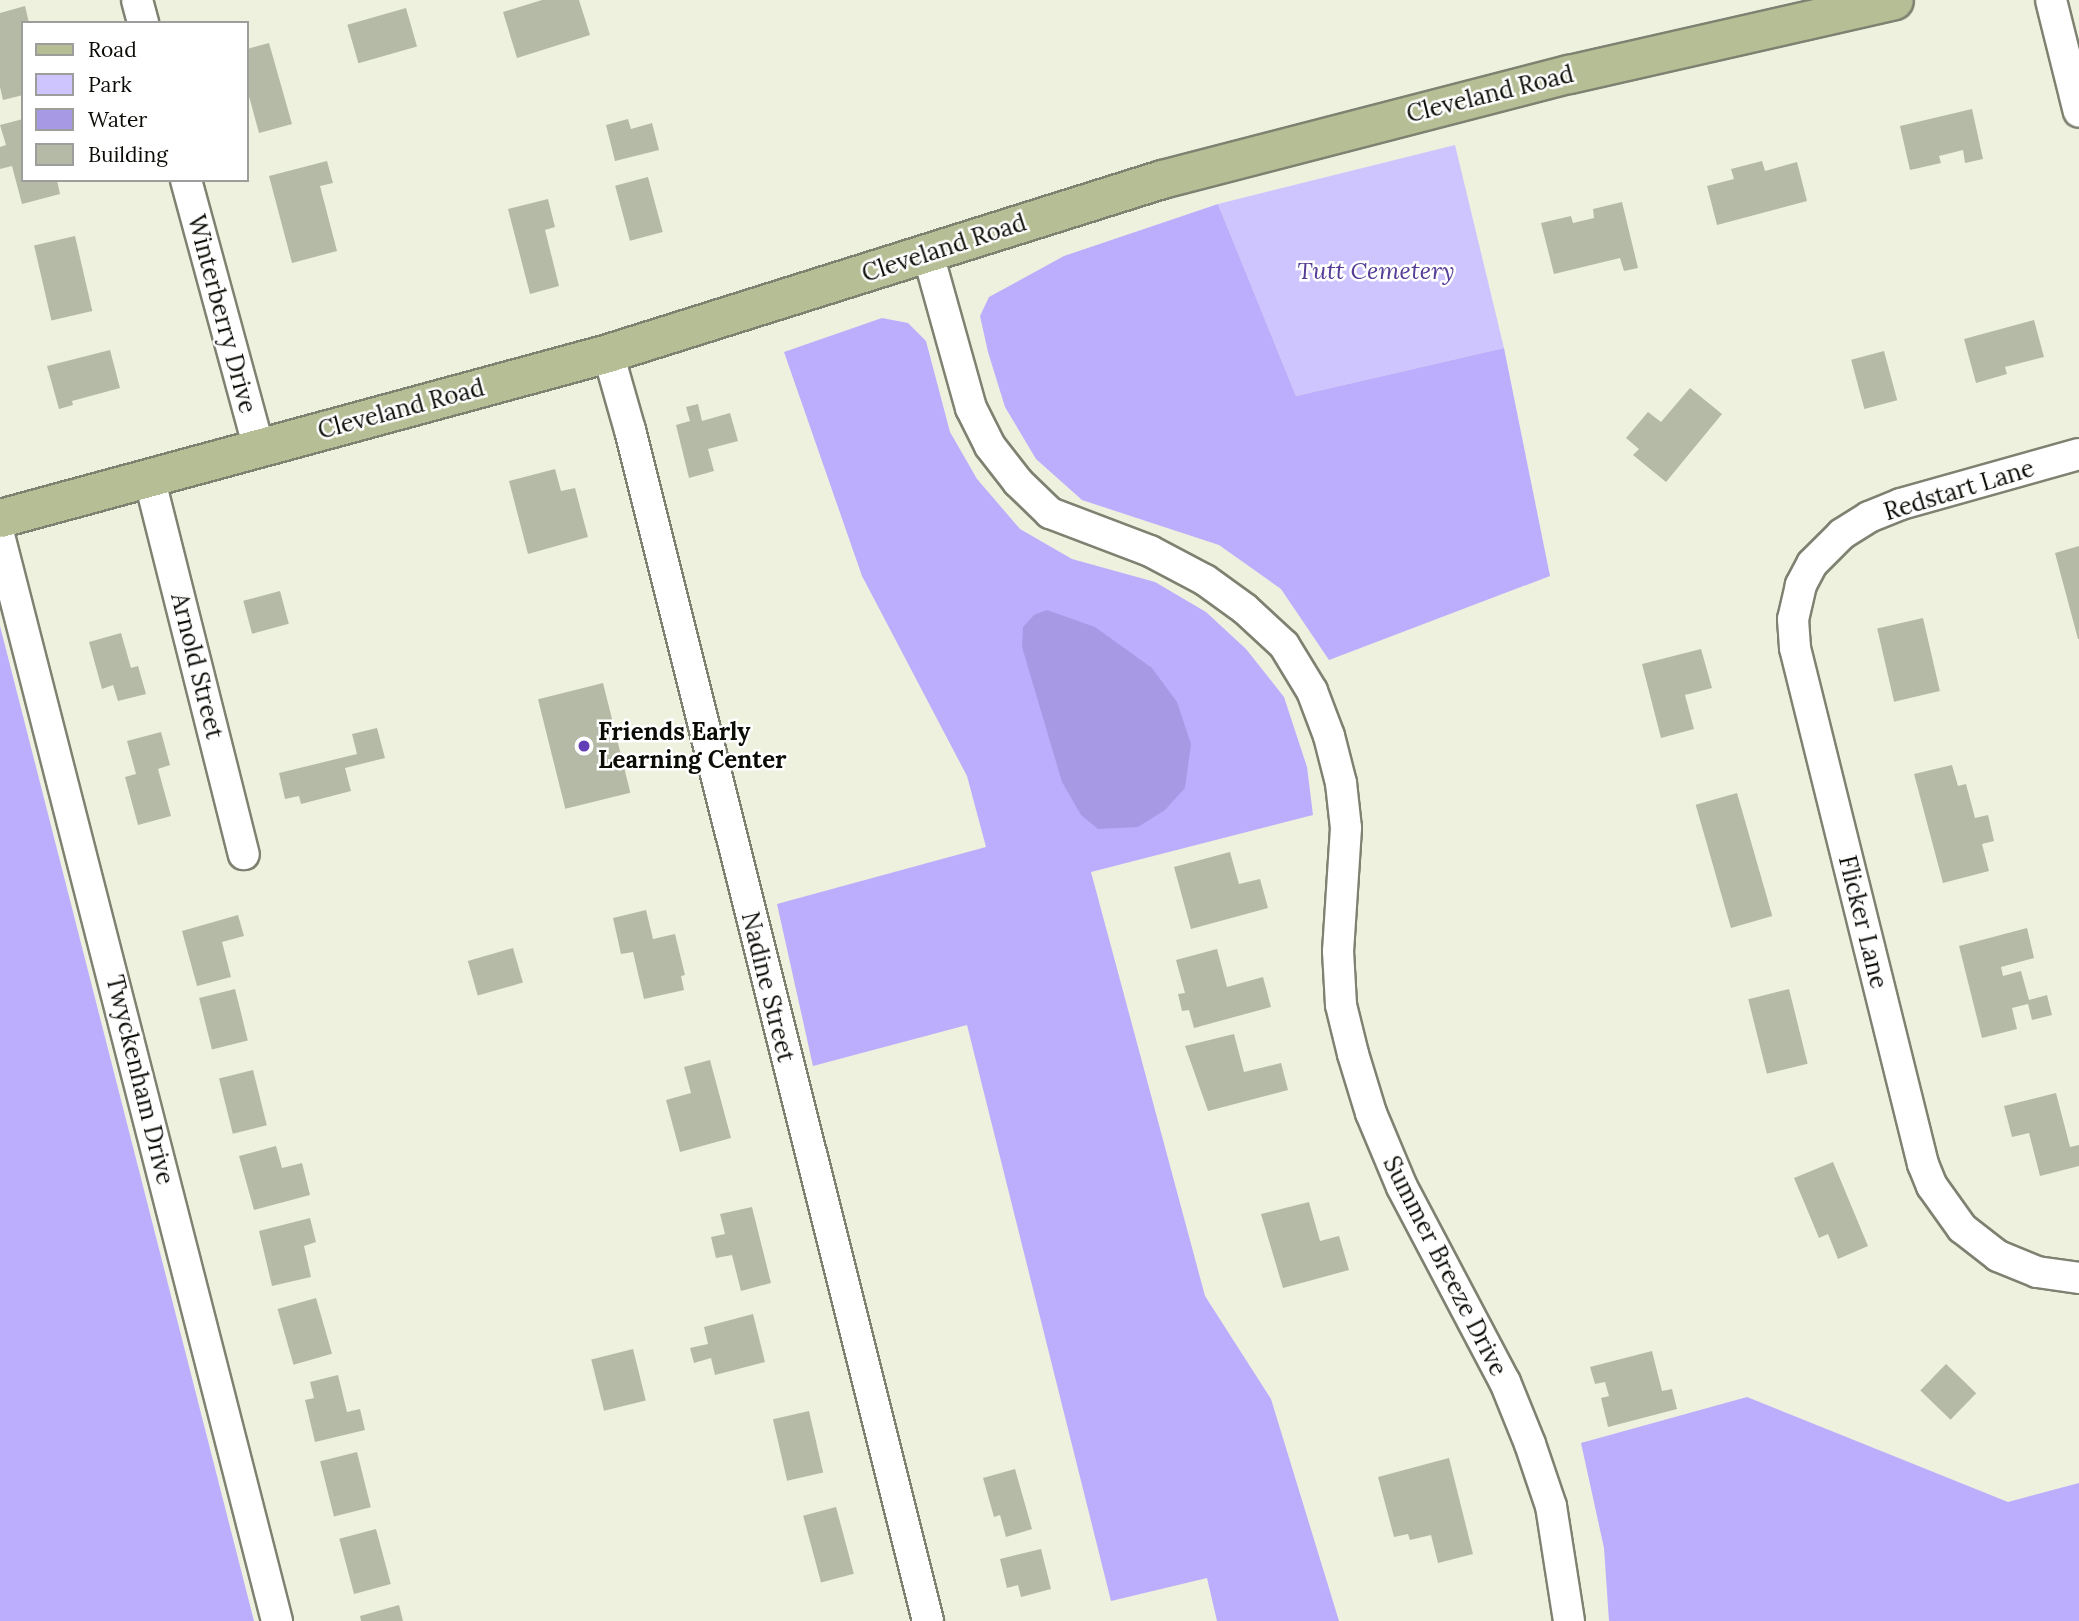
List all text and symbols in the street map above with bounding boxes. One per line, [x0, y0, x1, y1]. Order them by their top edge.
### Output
legend [21, 21, 248, 182]
text: Road [88, 36, 137, 63]
street label: Cleveland Road [1404, 59, 1576, 129]
text: Park [88, 71, 132, 98]
text: Water [88, 106, 147, 133]
text: Building [88, 141, 168, 168]
street label: Cleveland Road [858, 208, 1030, 288]
street label: Winterberry Drive [182, 212, 262, 416]
park label: Tutt Cemetery [1297, 257, 1455, 285]
street label: Cleveland Road [315, 373, 487, 445]
street label: Redstart Lane [1880, 454, 2038, 526]
street label: Arnold Street [165, 590, 229, 742]
place label: Friends Early Learning Center [598, 718, 787, 774]
marker: Friends Early Learning Center [576, 738, 592, 754]
street label: Flicker Lane [1833, 853, 1893, 991]
street label: Nadine Street [735, 909, 801, 1065]
street label: Twyckenham Drive [100, 972, 180, 1188]
street label: Summer Breeze Drive [1377, 1151, 1513, 1381]

